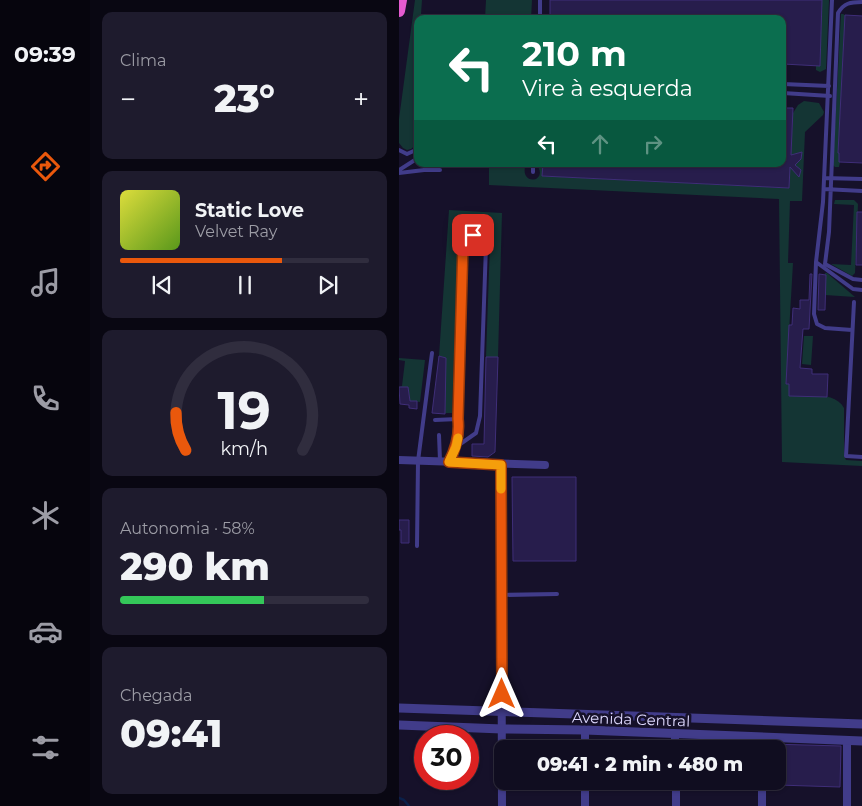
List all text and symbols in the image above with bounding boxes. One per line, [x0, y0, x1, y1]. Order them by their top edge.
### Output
text: 210 m [522, 32, 627, 75]
icon: left [439, 35, 504, 100]
text: 09:39 [14, 41, 76, 68]
text: Clima [120, 51, 166, 70]
text: 23° [214, 75, 275, 122]
text: Vire à esquerda [522, 75, 693, 102]
text: − [120, 82, 136, 116]
text: + [353, 82, 369, 116]
icon: left [533, 130, 561, 158]
icon: ahead [586, 130, 614, 158]
icon: right [639, 130, 667, 158]
icon: directions [28, 149, 63, 184]
text: Static Love [195, 199, 304, 222]
pin [452, 214, 494, 256]
icon: arrive [459, 221, 487, 249]
text: Velvet Ray [195, 222, 277, 241]
icon: music [28, 265, 63, 300]
icon: previous [148, 271, 176, 299]
icon: pause [231, 271, 259, 299]
icon: next [314, 271, 342, 299]
text: 19 [218, 379, 271, 442]
icon: phone [28, 381, 63, 416]
text: km/h [221, 438, 268, 459]
icon: climate [28, 498, 63, 533]
text: Autonomia · 58% [120, 519, 255, 538]
text: 290 km [120, 543, 270, 590]
icon: car [28, 614, 63, 649]
position arrow [475, 667, 527, 719]
text: Chegada [120, 686, 193, 705]
street label: Avenida Central [572, 707, 690, 731]
text: 09:41 [120, 710, 223, 757]
speed limit sign: 30 [414, 725, 479, 790]
icon: filters [28, 730, 63, 765]
text: 09:41 · 2 min · 480 m [537, 753, 743, 776]

